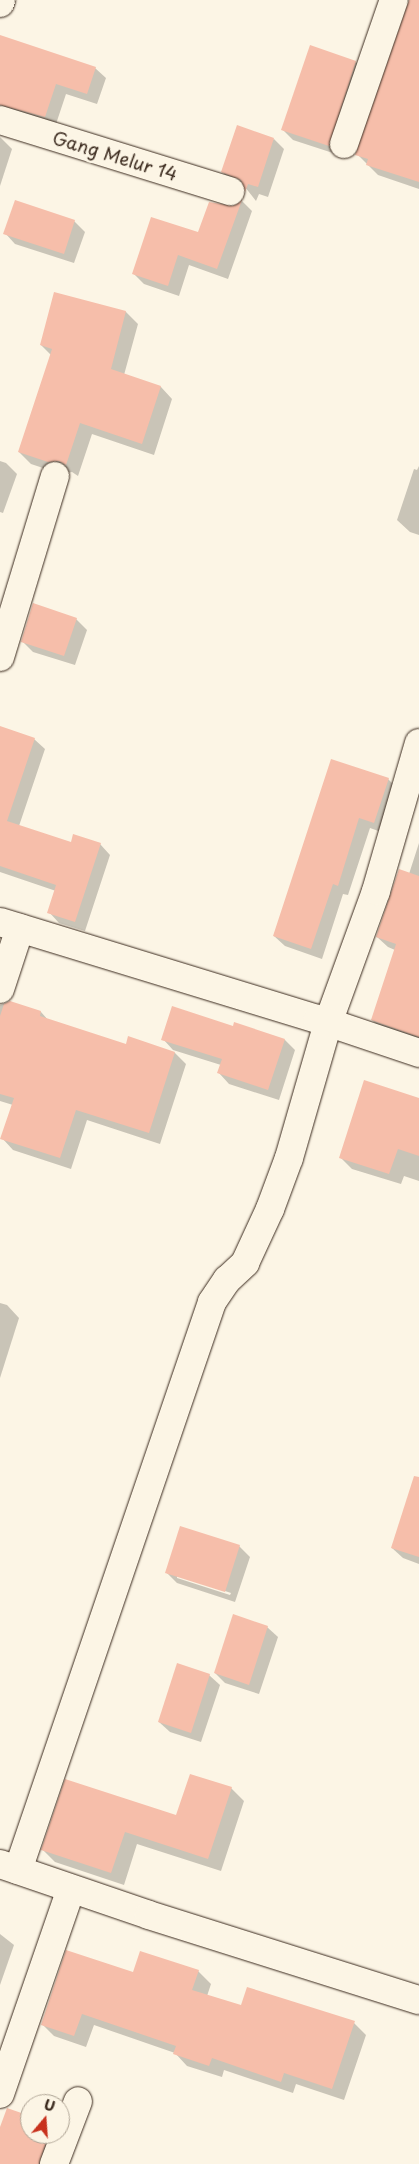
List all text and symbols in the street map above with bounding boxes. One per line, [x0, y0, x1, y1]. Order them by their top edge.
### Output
street label: Gang Melur 14 [51, 127, 179, 185]
north arrow [20, 2094, 70, 2144]
text: U [41, 2094, 58, 2117]

